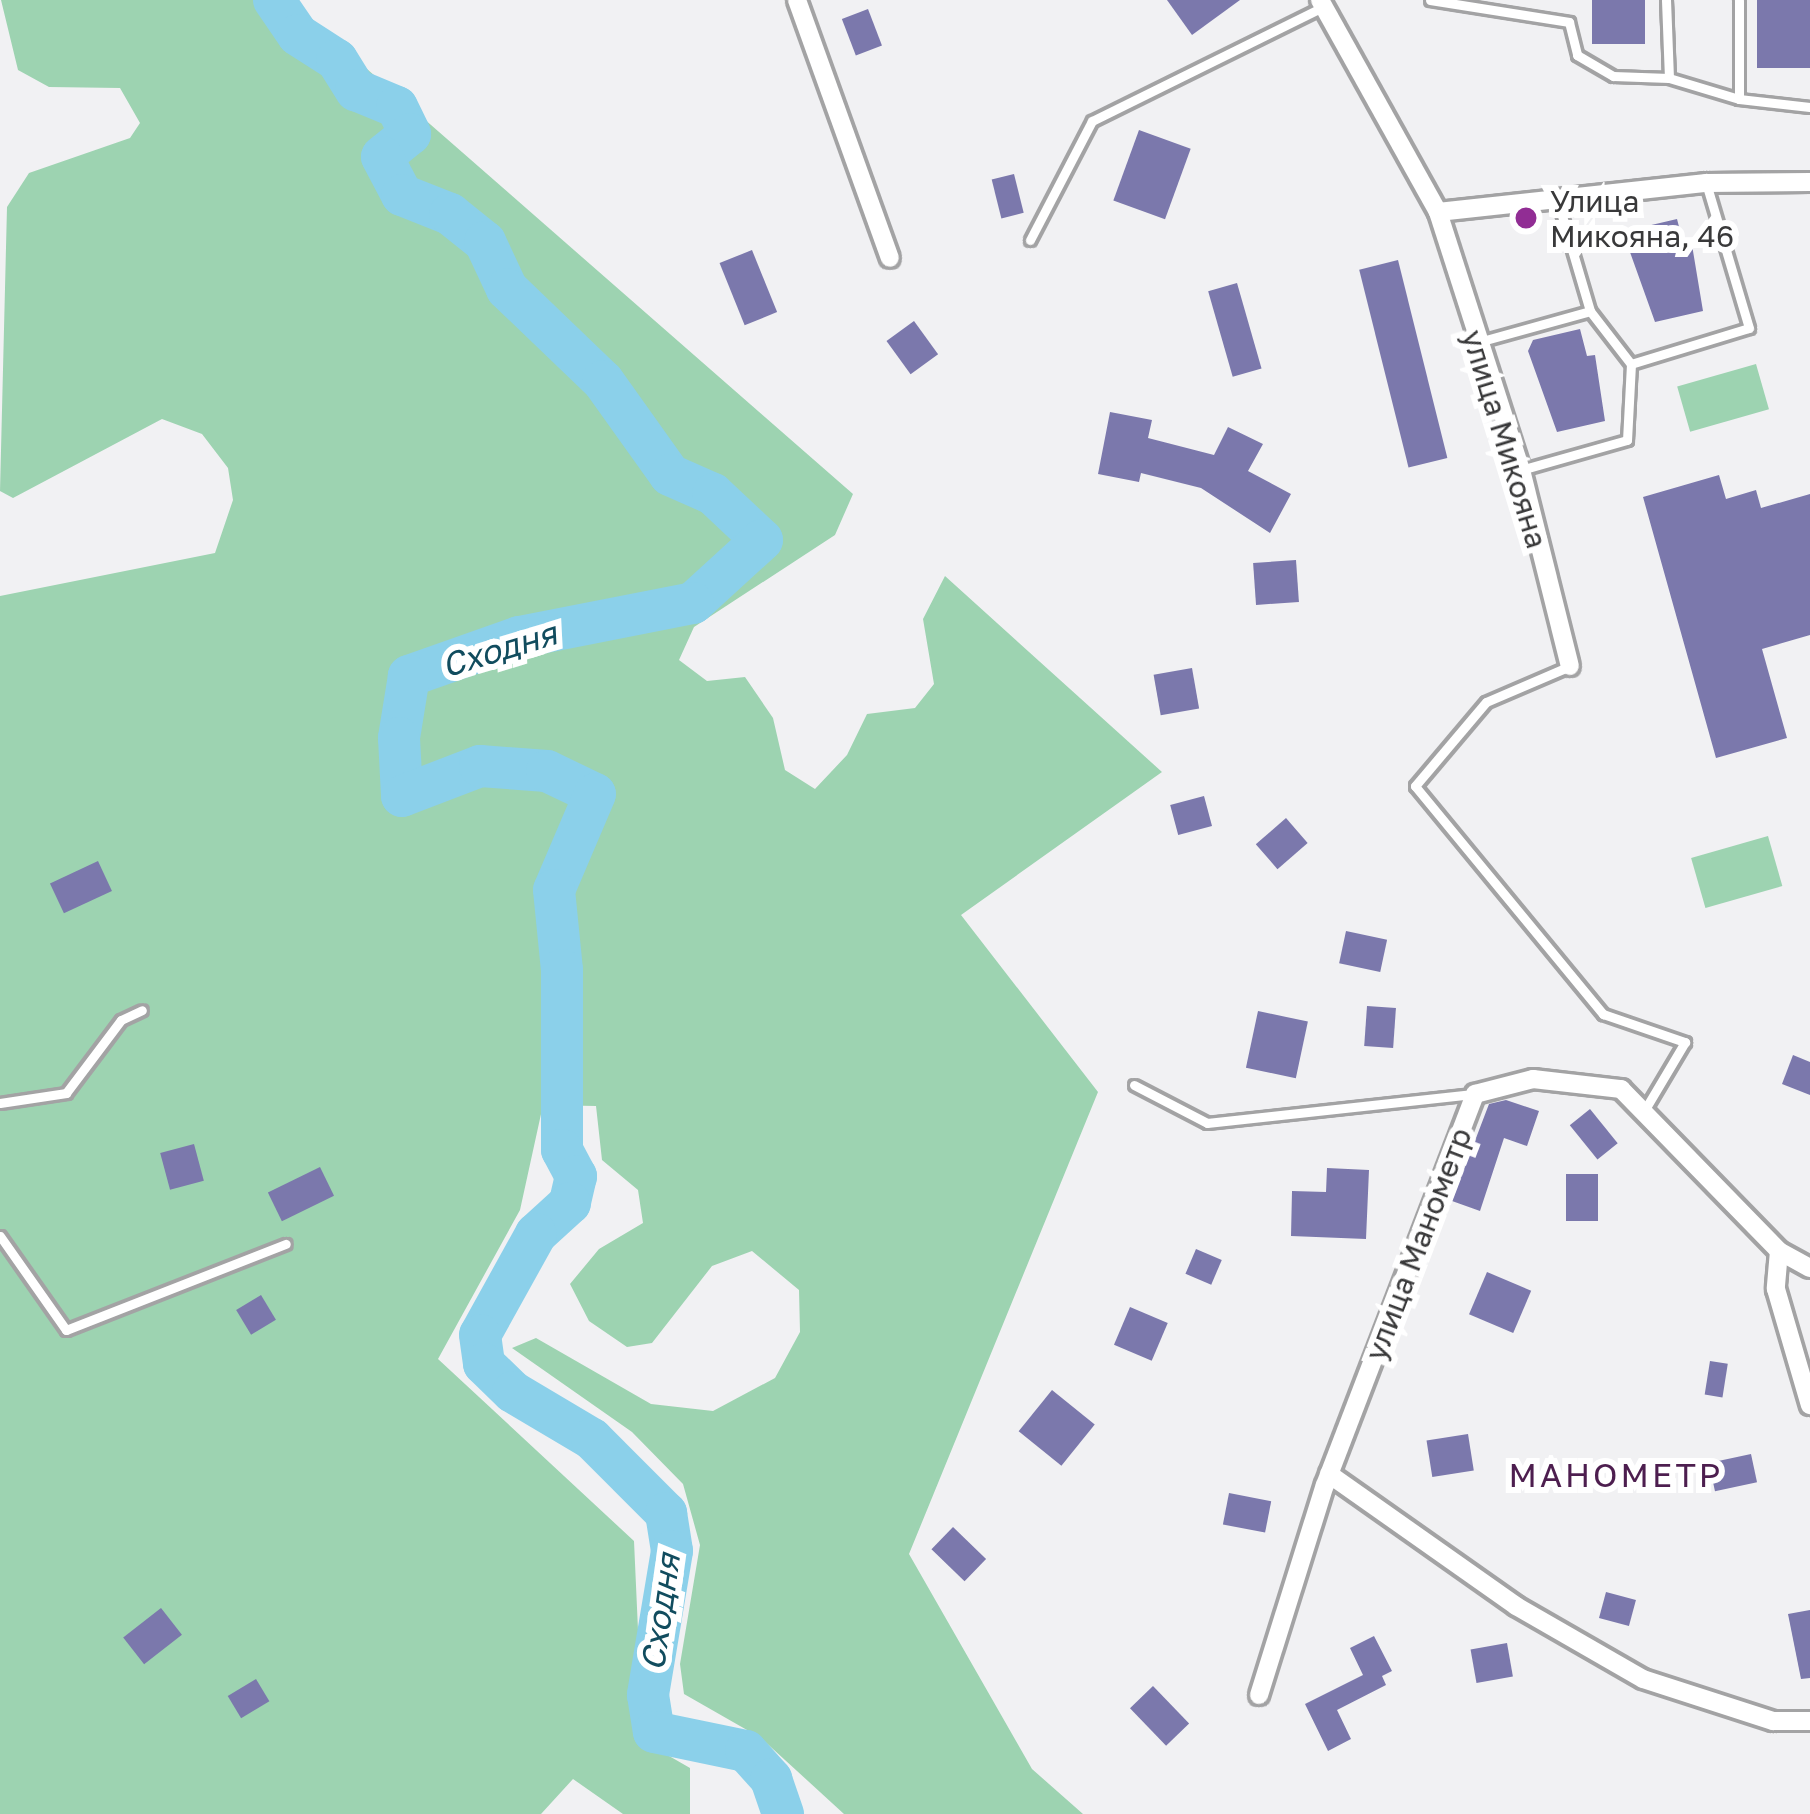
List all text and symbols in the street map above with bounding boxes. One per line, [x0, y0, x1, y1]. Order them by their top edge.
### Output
place label: Улица Микояна, 46 [1550, 183, 1734, 254]
marker: Улица Микояна, 46 [1513, 205, 1539, 231]
street label: улица Микояна [1455, 325, 1555, 553]
water label: Сходня [437, 613, 561, 685]
street label: улица Манометр [1357, 1123, 1479, 1365]
district label: МАНОМЕТР [1509, 1455, 1723, 1495]
water label: Сходня [632, 1551, 688, 1673]

